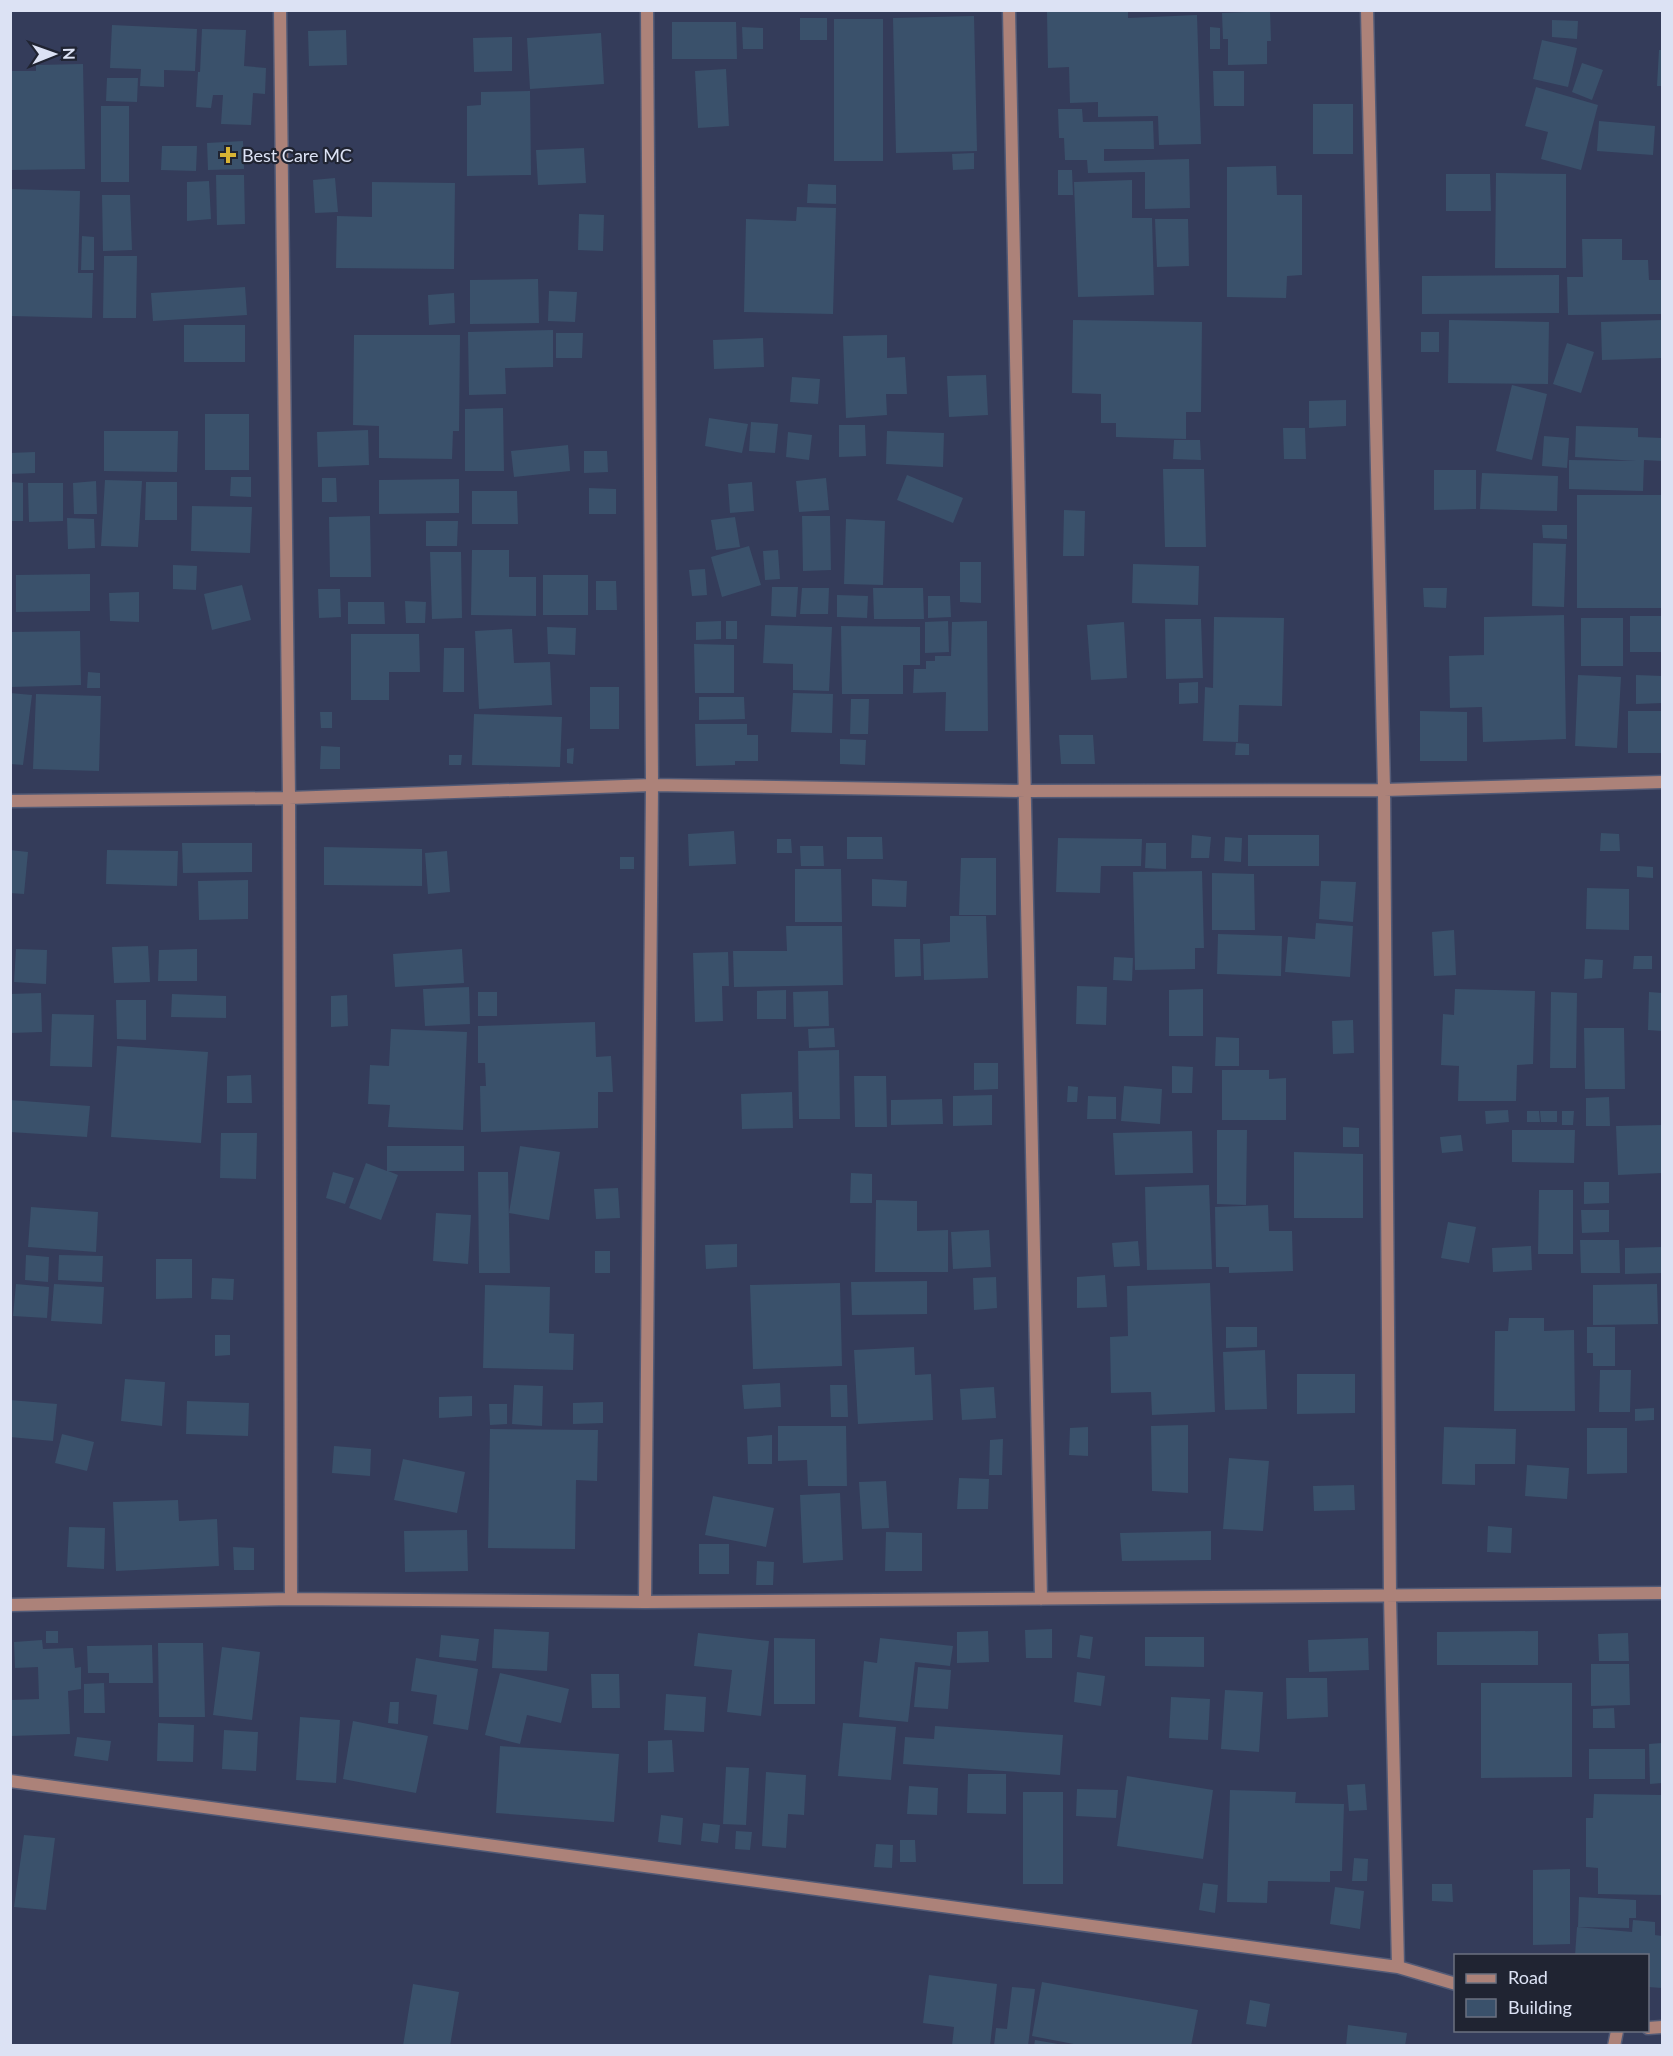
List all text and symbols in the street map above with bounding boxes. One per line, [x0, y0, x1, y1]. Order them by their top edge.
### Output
north arrow [24, 24, 84, 84]
text: N [60, 47, 79, 60]
place label: Best Care MC [242, 144, 352, 166]
marker: Best Care MC [219, 146, 237, 164]
legend [1454, 1954, 1649, 2032]
text: Road [1508, 1966, 1548, 1988]
text: Building [1508, 1996, 1572, 2018]

